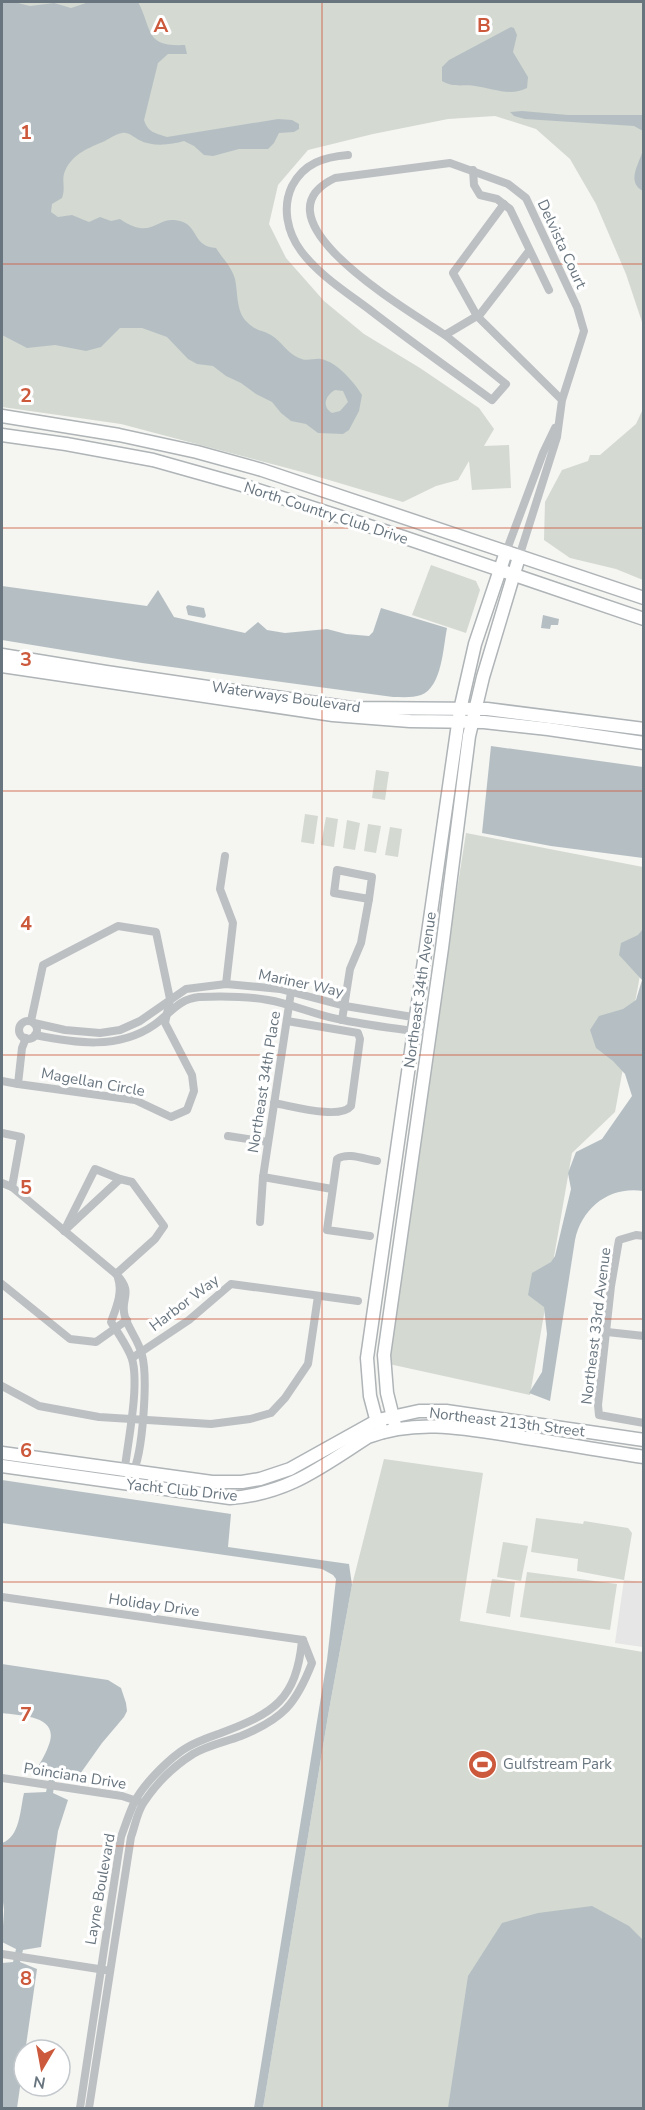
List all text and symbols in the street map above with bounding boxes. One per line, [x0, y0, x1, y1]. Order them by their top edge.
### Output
text: A [154, 12, 169, 39]
text: B [477, 12, 491, 39]
text: 1 [20, 119, 32, 146]
street label: Delvista Court [533, 196, 592, 292]
text: 2 [20, 382, 32, 409]
street label: North Country Club Drive [241, 477, 411, 549]
text: 3 [20, 646, 32, 673]
street label: Waterways Boulevard [210, 677, 362, 717]
text: 4 [20, 910, 32, 937]
street label: Northeast 34th Avenue [399, 910, 441, 1070]
street label: Mariner Way [257, 964, 346, 1002]
street label: Northeast 34th Place [243, 1010, 285, 1154]
street label: Magellan Circle [40, 1063, 146, 1101]
text: 5 [20, 1174, 32, 1201]
street label: Northeast 33rd Avenue [576, 1246, 616, 1406]
street label: Harbor Way [145, 1270, 223, 1336]
street label: Northeast 213th Street [428, 1403, 587, 1442]
text: 6 [20, 1437, 32, 1464]
street label: Yacht Club Drive [125, 1474, 238, 1506]
street label: Holiday Drive [107, 1589, 201, 1621]
text: 7 [20, 1701, 32, 1728]
sports icon: Gulfstream Park [466, 1748, 498, 1780]
place label: Gulfstream Park [503, 1754, 612, 1774]
street label: Poinciana Drive [22, 1758, 128, 1794]
street label: Layne Boulevard [80, 1832, 120, 1946]
text: 8 [20, 1965, 32, 1992]
north arrow [12, 2038, 72, 2098]
text: N [32, 2070, 47, 2094]

